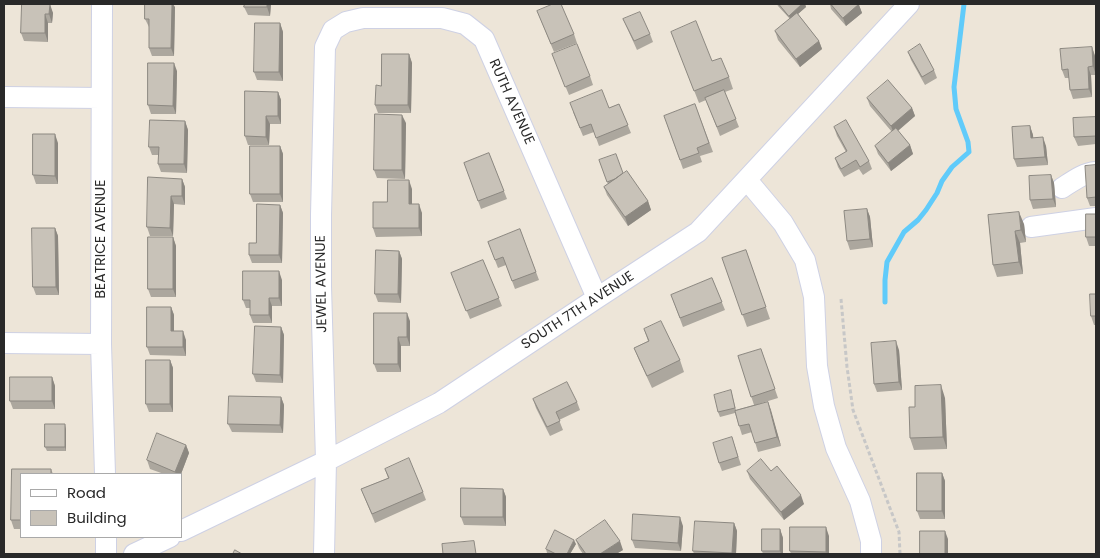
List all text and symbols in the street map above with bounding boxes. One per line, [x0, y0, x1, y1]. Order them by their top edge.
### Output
street label: RUTH AVENUE [485, 57, 537, 147]
street label: BEATRICE AVENUE [93, 179, 109, 299]
street label: JEWEL AVENUE [313, 235, 331, 333]
street label: SOUTH 7TH AVENUE [519, 268, 637, 354]
legend [20, 473, 182, 538]
text: Road [67, 482, 106, 503]
text: Building [67, 507, 127, 528]

